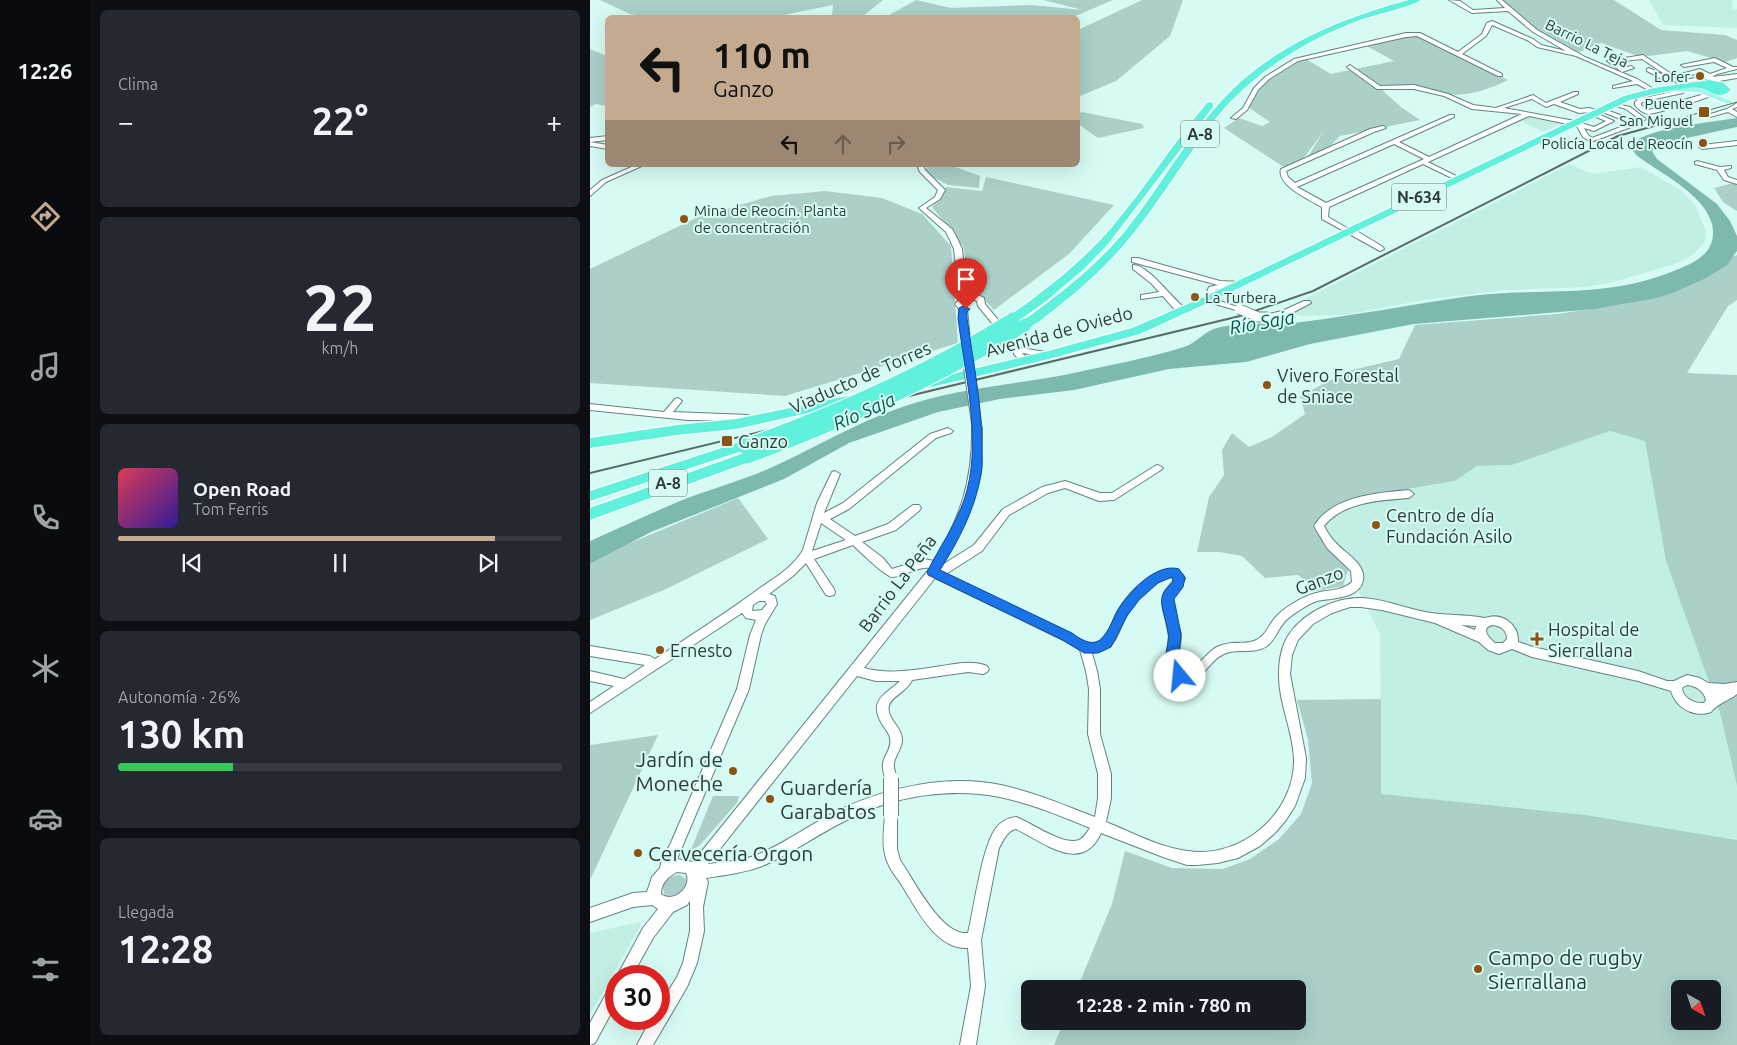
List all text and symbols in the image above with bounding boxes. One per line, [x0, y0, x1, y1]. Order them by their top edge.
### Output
street label: Barrio La Teja [1543, 16, 1631, 70]
icon: left [630, 35, 695, 100]
text: 110 m [713, 35, 811, 75]
text: 12:26 [17, 58, 73, 83]
place label: Lofer [1654, 68, 1690, 85]
marker: Lofer [1694, 70, 1706, 82]
text: Clima [118, 75, 158, 93]
text: Ganzo [713, 76, 774, 101]
place label: Puente San Miguel [1619, 95, 1693, 129]
text: 22° [312, 100, 368, 142]
marker: Puente San Miguel [1697, 105, 1711, 119]
text: − [118, 106, 134, 137]
text: + [546, 106, 562, 137]
road number: A-8 [1181, 120, 1219, 148]
icon: left [776, 130, 804, 158]
icon: ahead [829, 130, 857, 158]
icon: right [882, 130, 910, 158]
place label: Policía Local de Reocín [1542, 135, 1693, 152]
marker: Policía Local de Reocín [1697, 137, 1709, 149]
road number: N-634 [1392, 183, 1446, 210]
icon: directions [28, 199, 63, 234]
place label: Mina de Reocín. Planta de concentración [694, 202, 846, 236]
marker: Mina de Reocín. Planta de concentración [678, 213, 690, 225]
pin [945, 258, 987, 309]
icon: arrive [952, 265, 980, 293]
text: 22 [303, 270, 377, 343]
place label: La Turbera [1205, 289, 1276, 306]
marker: La Turbera [1189, 291, 1201, 303]
street label: Avenida de Oviedo [983, 302, 1135, 360]
water label: Río Saja [1228, 305, 1296, 339]
street label: Viaducto de Torres [786, 337, 934, 417]
text: km/h [322, 339, 358, 357]
icon: music [28, 349, 63, 384]
place label: Vivero Forestal de Sniace [1277, 365, 1399, 406]
marker: Vivero Forestal de Sniace [1261, 379, 1273, 391]
water label: Río Saja [829, 388, 899, 434]
place label: Ganzo [738, 431, 788, 451]
marker: Ganzo [720, 434, 734, 448]
road number: A-8 [649, 469, 687, 496]
text: Open Road [193, 478, 291, 500]
icon: phone [28, 500, 63, 535]
text: Tom Ferris [193, 500, 268, 518]
place label: Centro de día Fundación Asilo [1386, 505, 1513, 546]
marker: Centro de día Fundación Asilo [1370, 519, 1382, 531]
street label: Barrio La Peña [854, 531, 940, 635]
icon: previous [178, 549, 206, 577]
icon: pause [326, 549, 354, 577]
icon: next [474, 549, 502, 577]
street label: Ganzo [1292, 562, 1346, 598]
place label: Hospital de Sierrallana [1548, 619, 1639, 660]
marker: Hospital de Sierrallana [1530, 632, 1544, 646]
place label: Ernesto [670, 640, 733, 660]
marker: Ernesto [654, 644, 666, 656]
position arrow [1153, 649, 1205, 701]
icon: climate [28, 651, 63, 686]
text: Autonomía · 26% [118, 688, 240, 706]
text: 130 km [118, 713, 245, 755]
place label: Jardín de Moneche [636, 747, 723, 795]
marker: Jardín de Moneche [727, 765, 739, 777]
place label: Guardería Garabatos [780, 775, 876, 823]
marker: Guardería Garabatos [764, 793, 776, 805]
icon: car [28, 801, 63, 836]
place label: Cervecería Orgon [648, 841, 813, 865]
marker: Cervecería Orgon [632, 847, 644, 859]
text: Llegada [118, 903, 174, 921]
text: 12:28 [118, 928, 213, 970]
place label: Campo de rugby Sierrallana [1488, 945, 1642, 993]
icon: filters [28, 952, 63, 987]
marker: Campo de rugby Sierrallana [1472, 963, 1484, 975]
speed limit sign: 30 [605, 965, 670, 1030]
north arrow [1671, 980, 1721, 1030]
map controls [1671, 980, 1721, 1030]
text: 12:28 · 2 min · 780 m [1076, 994, 1251, 1016]

